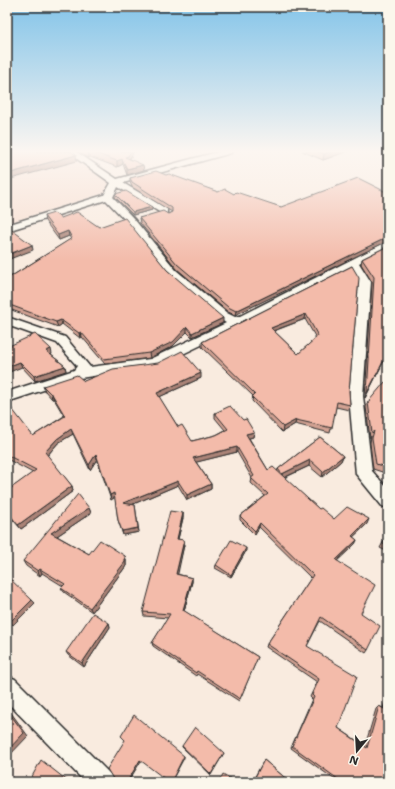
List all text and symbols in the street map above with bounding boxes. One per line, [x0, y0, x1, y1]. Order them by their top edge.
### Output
north arrow [337, 731, 377, 771]
text: N [347, 751, 361, 769]

